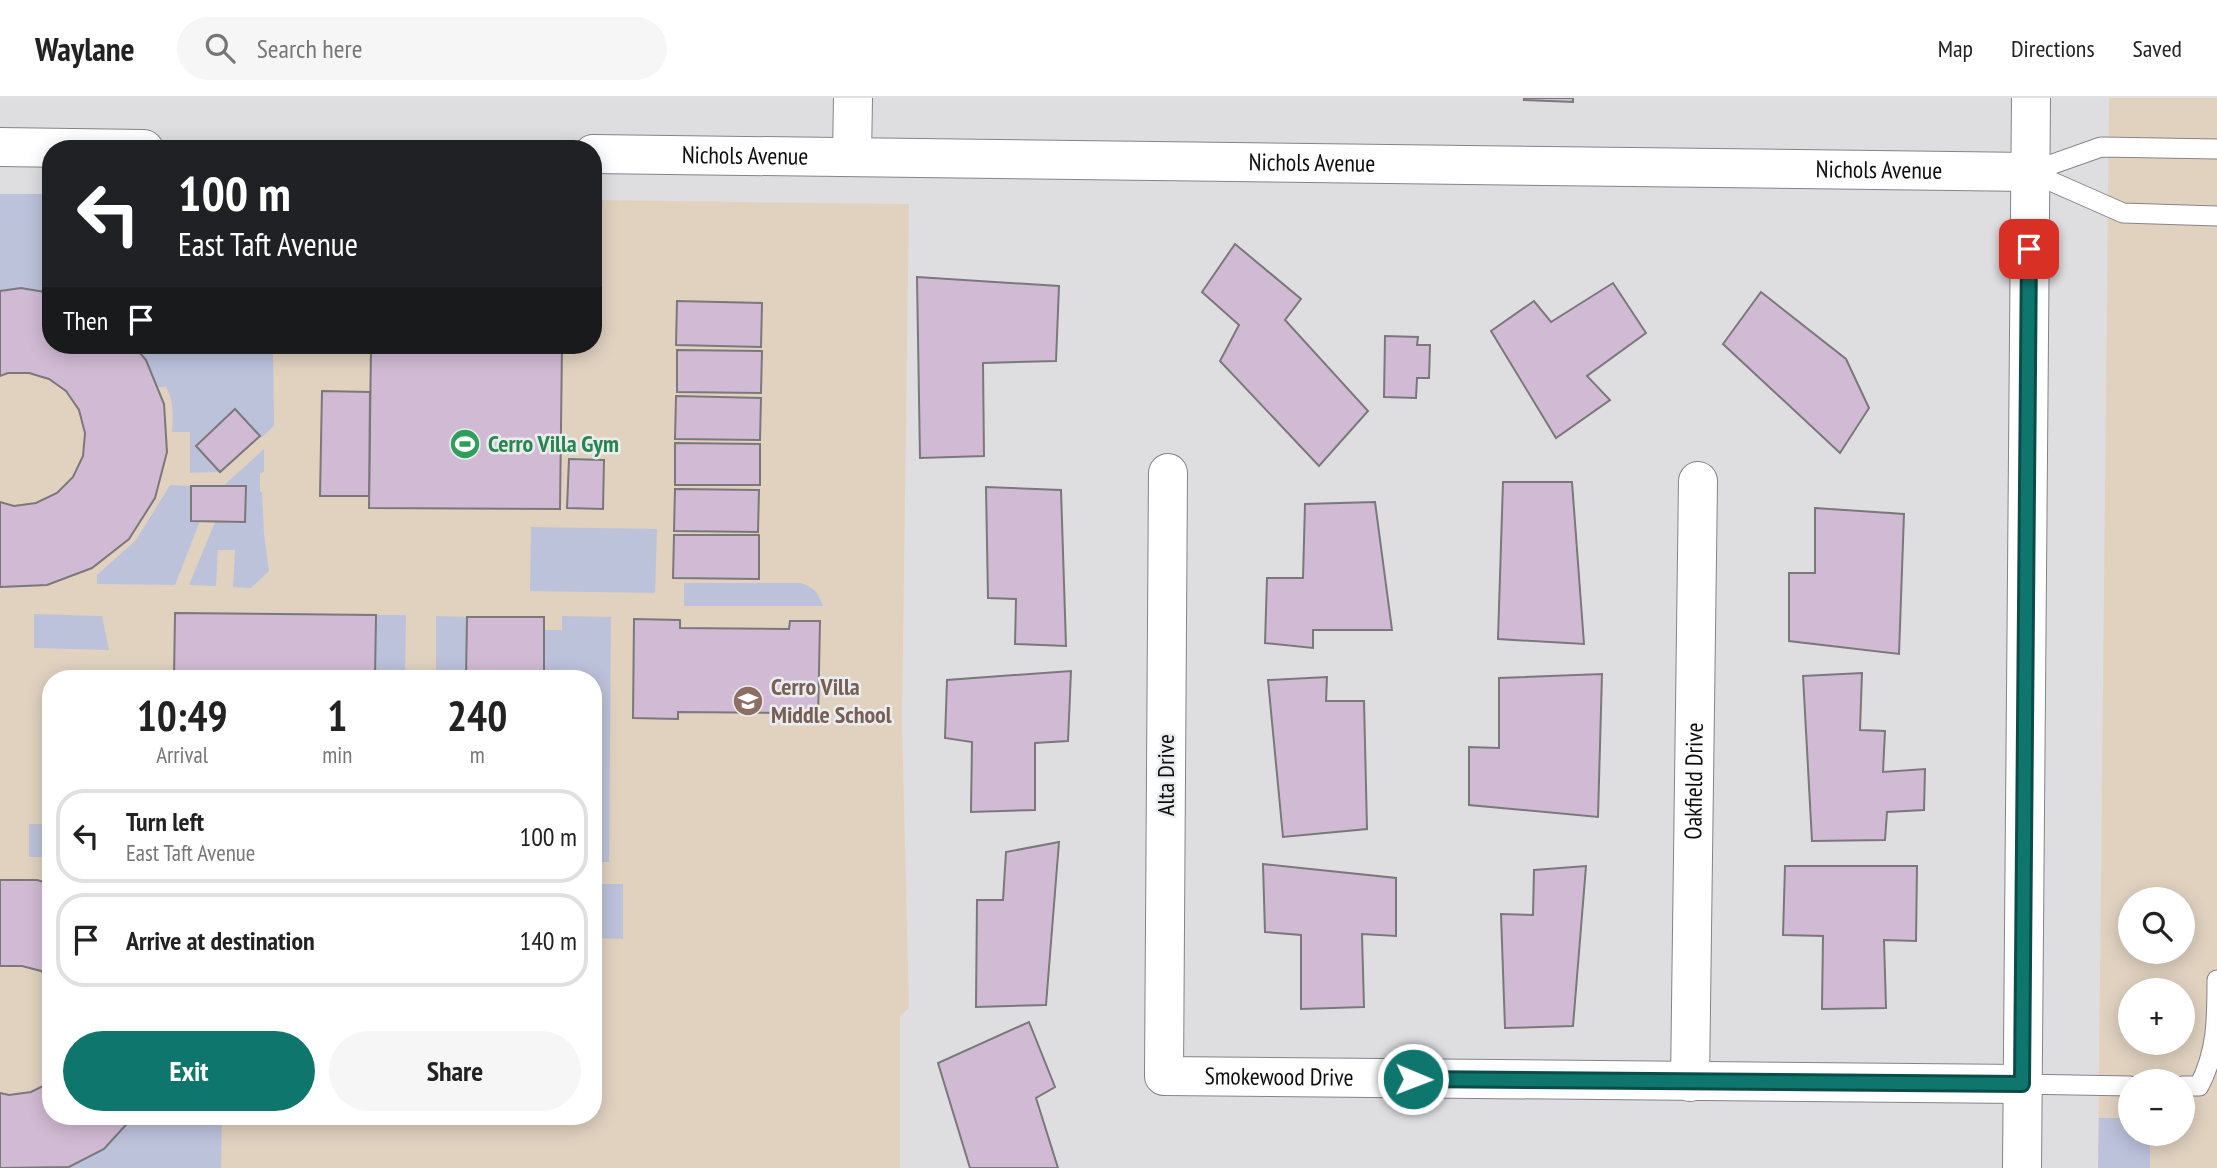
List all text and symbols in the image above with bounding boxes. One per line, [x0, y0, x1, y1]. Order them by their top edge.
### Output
search box [177, 17, 667, 80]
text: Waylane [35, 27, 135, 70]
icon: search [201, 29, 239, 67]
text: Search here [257, 32, 362, 65]
text: Map [1938, 33, 1973, 64]
text: Directions [2011, 33, 2095, 64]
text: Saved [2133, 33, 2182, 64]
street label: Nichols Avenue [682, 139, 808, 172]
street label: Nichols Avenue [1248, 146, 1375, 179]
street label: Nichols Avenue [1815, 153, 1942, 186]
text: 100 m [178, 161, 291, 225]
icon: left [63, 168, 154, 259]
pin [1999, 219, 2059, 279]
text: East Taft Avenue [178, 223, 358, 265]
icon: arrive [2010, 230, 2048, 268]
icon: arrive [122, 301, 160, 339]
text: Then [63, 304, 108, 337]
sports icon: Cerro Villa Gym [448, 427, 482, 461]
place label: Cerro Villa Gym [488, 428, 619, 459]
place label: Cerro Villa Middle School [771, 671, 892, 730]
school or university icon: Cerro Villa Middle School [731, 684, 765, 718]
text: 10:49 [137, 688, 228, 743]
text: 1 [327, 688, 347, 743]
text: 240 [447, 688, 507, 743]
street label: Oakfield Drive [1677, 722, 1710, 840]
street label: Alta Drive [1150, 734, 1181, 816]
text: Arrival [156, 740, 208, 769]
text: min [322, 740, 352, 769]
text: m [470, 740, 485, 769]
text: Turn left [126, 805, 204, 838]
icon: left [67, 817, 105, 855]
text: 100 m [519, 820, 577, 853]
text: East Taft Avenue [126, 838, 255, 867]
map controls [2118, 887, 2195, 1146]
button: search [2118, 887, 2195, 964]
icon: arrive [67, 921, 105, 959]
text: Arrive at destination [126, 924, 315, 957]
text: 140 m [519, 924, 577, 957]
button: + [2118, 978, 2195, 1055]
button: Exit [63, 1031, 315, 1111]
button: Share [329, 1031, 581, 1111]
position arrow [1376, 1042, 1450, 1116]
street label: Smokewood Drive [1204, 1060, 1354, 1093]
button: − [2118, 1069, 2195, 1146]

